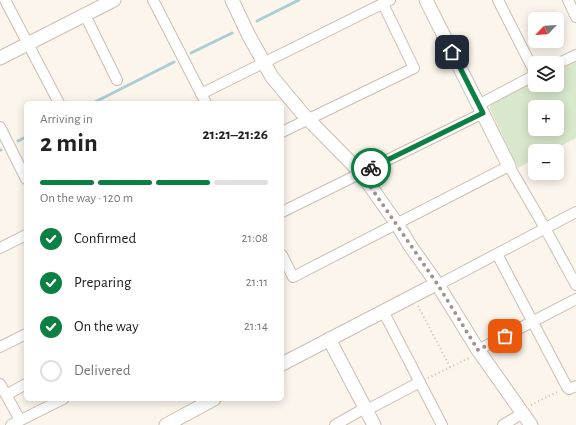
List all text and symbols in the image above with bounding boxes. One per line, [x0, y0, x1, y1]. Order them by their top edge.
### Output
north arrow [528, 12, 564, 48]
map controls [528, 12, 564, 180]
pin [435, 35, 469, 69]
icon: home [441, 41, 463, 63]
button: layers [528, 56, 564, 92]
button: + [528, 100, 564, 136]
text: Arriving in [40, 113, 93, 126]
text: 21:21–21:26 [203, 127, 268, 142]
text: 2 min [40, 130, 98, 156]
button: − [528, 144, 564, 180]
courier [351, 148, 391, 188]
icon: bike [360, 157, 382, 179]
text: On the way · 120 m [40, 192, 133, 205]
icon: check [40, 228, 62, 250]
text: Confirmed [74, 231, 136, 246]
text: 21:08 [242, 232, 268, 245]
icon: check [40, 272, 62, 294]
text: Preparing [74, 275, 131, 290]
text: 21:11 [246, 276, 268, 289]
icon: check [40, 316, 62, 338]
text: On the way [74, 319, 139, 334]
pin [488, 319, 522, 353]
text: 21:14 [244, 320, 268, 333]
icon: bag [494, 325, 516, 347]
text: Delivered [74, 363, 131, 378]

